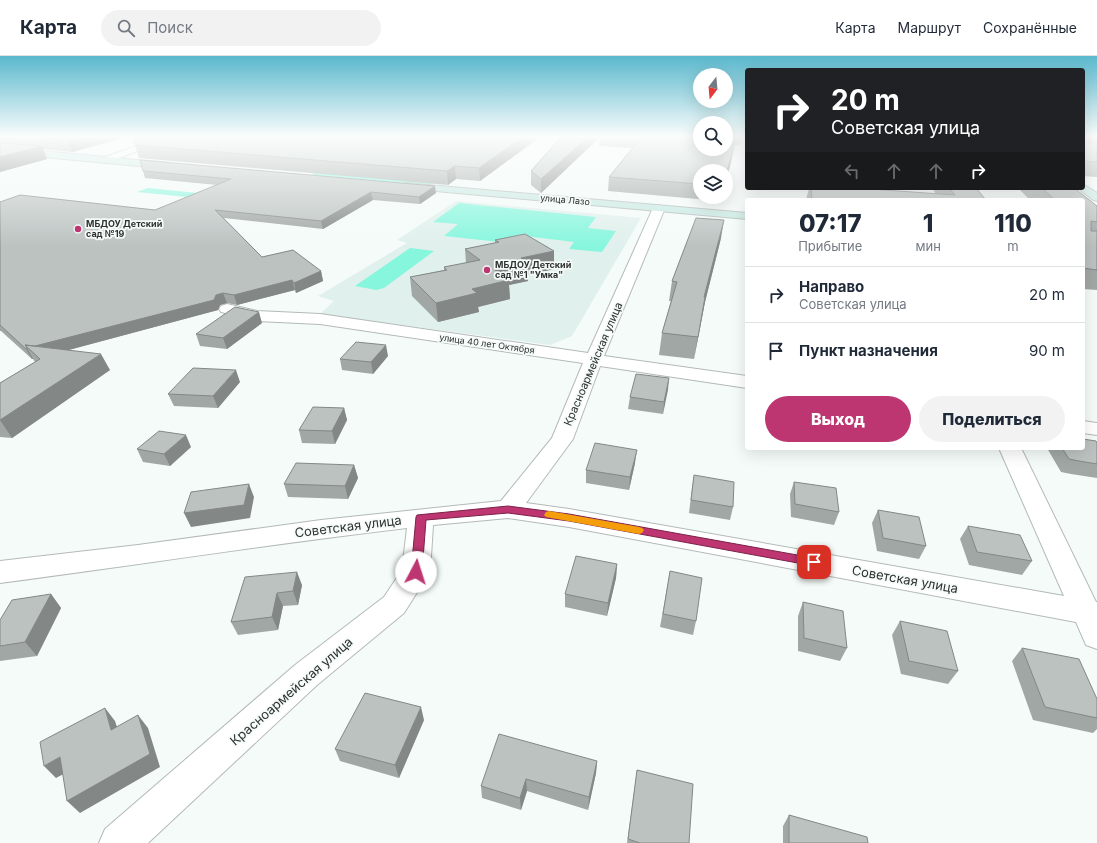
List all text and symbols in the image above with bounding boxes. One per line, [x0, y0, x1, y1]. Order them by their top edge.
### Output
search box [101, 10, 381, 46]
text: Карта [20, 16, 77, 39]
icon: search [115, 17, 137, 39]
text: Поиск [147, 18, 193, 37]
text: Карта [835, 19, 876, 36]
text: Маршрут [898, 19, 961, 36]
text: Сохранённые [983, 19, 1077, 36]
north arrow [693, 68, 733, 108]
map controls [693, 68, 733, 204]
text: 20 m [831, 83, 900, 117]
icon: right [765, 84, 817, 136]
button: search [693, 116, 733, 156]
text: Советская улица [831, 117, 980, 138]
icon: left [841, 160, 863, 182]
icon: ahead [883, 160, 905, 182]
icon: ahead [925, 160, 947, 182]
icon: right [967, 160, 989, 182]
button: layers [693, 164, 733, 204]
street label: улица Лазо [540, 192, 590, 207]
text: 07:17 [799, 209, 862, 238]
text: 1 [923, 209, 933, 238]
text: 110 [994, 209, 1032, 238]
place label: МБДОУ Детский сад №19 [86, 218, 163, 239]
marker: МБДОУ Детский сад №19 [73, 224, 83, 234]
text: Прибытие [798, 238, 862, 254]
text: мин [915, 238, 941, 254]
text: m [1007, 238, 1019, 254]
place label: МБДОУ Детский сад №1 "Умка" [495, 259, 572, 280]
marker: МБДОУ Детский сад №1 "Умка" [482, 265, 492, 275]
text: Направо [799, 277, 864, 296]
icon: right [765, 284, 787, 306]
text: 20 m [1029, 285, 1065, 304]
text: Советская улица [799, 296, 907, 312]
street label: Красноармейская улица [561, 300, 625, 428]
street label: улица 40 лет Октября [439, 331, 535, 356]
icon: arrive [765, 340, 787, 362]
text: Пункт назначения [799, 341, 938, 360]
text: 90 m [1029, 341, 1065, 360]
button: Выход [765, 396, 911, 442]
button: Поделиться [919, 396, 1065, 442]
street label: Советская улица [294, 512, 402, 540]
pin [797, 545, 831, 579]
position arrow [395, 551, 437, 593]
icon: arrive [803, 551, 825, 573]
street label: Советская улица [851, 562, 959, 596]
street label: Красноармейская улица [226, 633, 356, 749]

